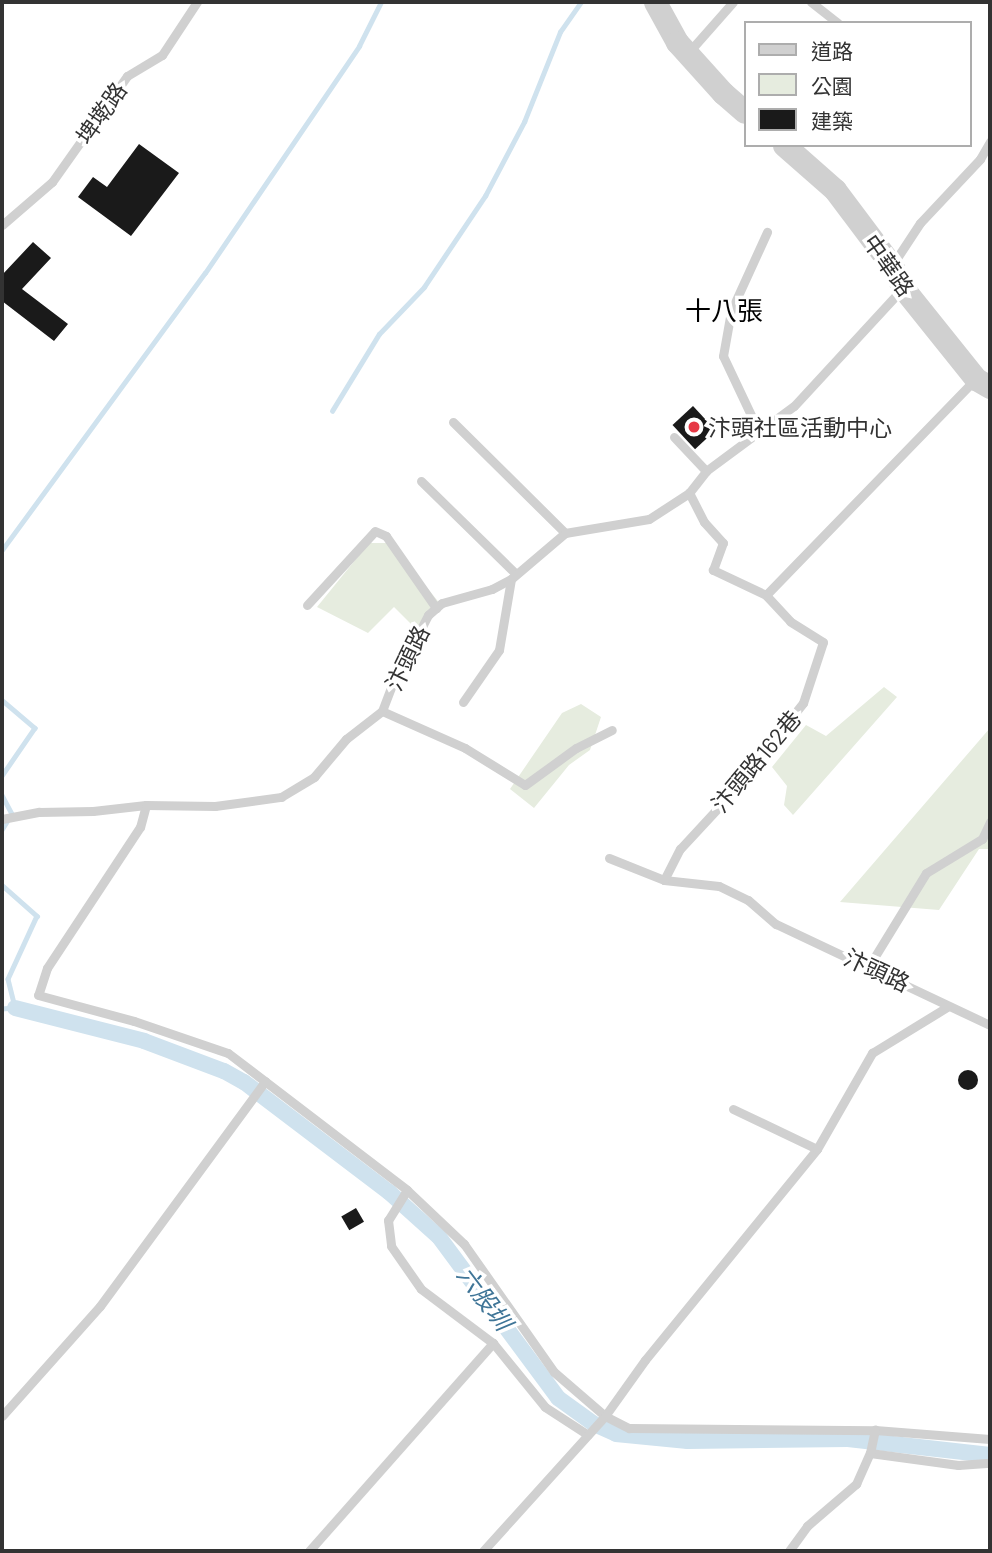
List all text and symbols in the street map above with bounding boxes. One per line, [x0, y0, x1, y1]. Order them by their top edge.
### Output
legend [744, 21, 971, 147]
text: 道路 [811, 38, 853, 63]
text: 公園 [811, 73, 853, 98]
street label: 埤墘路 [70, 77, 132, 149]
text: 建築 [811, 108, 853, 133]
street label: 中華路 [858, 229, 920, 301]
district label: 十八張 [685, 294, 763, 326]
place label: 汴頭社區活動中心 [708, 413, 892, 441]
marker: 汴頭社區活動中心 [686, 419, 702, 435]
street label: 汴頭路 [379, 621, 435, 695]
street label: 汴頭路162巷 [706, 705, 806, 817]
street label: 汴頭路 [840, 943, 914, 997]
water label: 六股圳 [452, 1261, 518, 1335]

